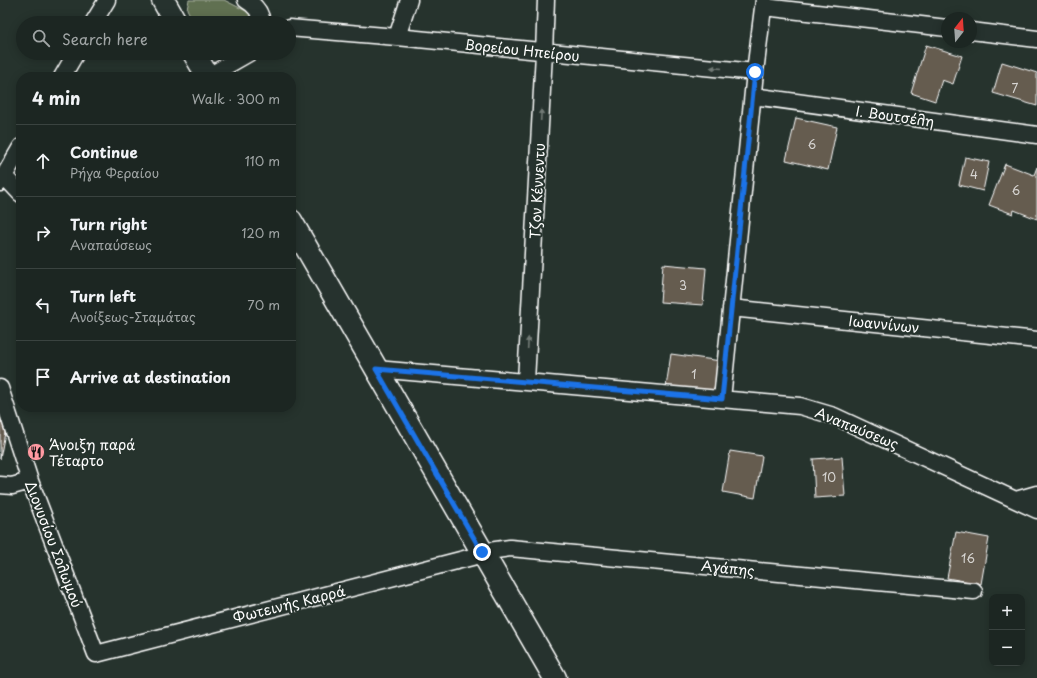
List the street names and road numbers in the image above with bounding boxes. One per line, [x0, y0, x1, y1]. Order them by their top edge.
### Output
street label: Βορείου Ηπείρου [463, 34, 581, 66]
street label: Ι. Βουτσέλη [854, 100, 936, 132]
street label: Τζον Κέννεντυ [524, 142, 550, 240]
street label: Ιωαννίνων [847, 310, 921, 338]
street label: Αναπαύσεως [812, 402, 902, 454]
street label: Διονυσίου Σολωμού [20, 478, 88, 610]
street label: Αγάπης [700, 555, 756, 581]
street label: Φωτεινής Καρρά [231, 580, 347, 628]

